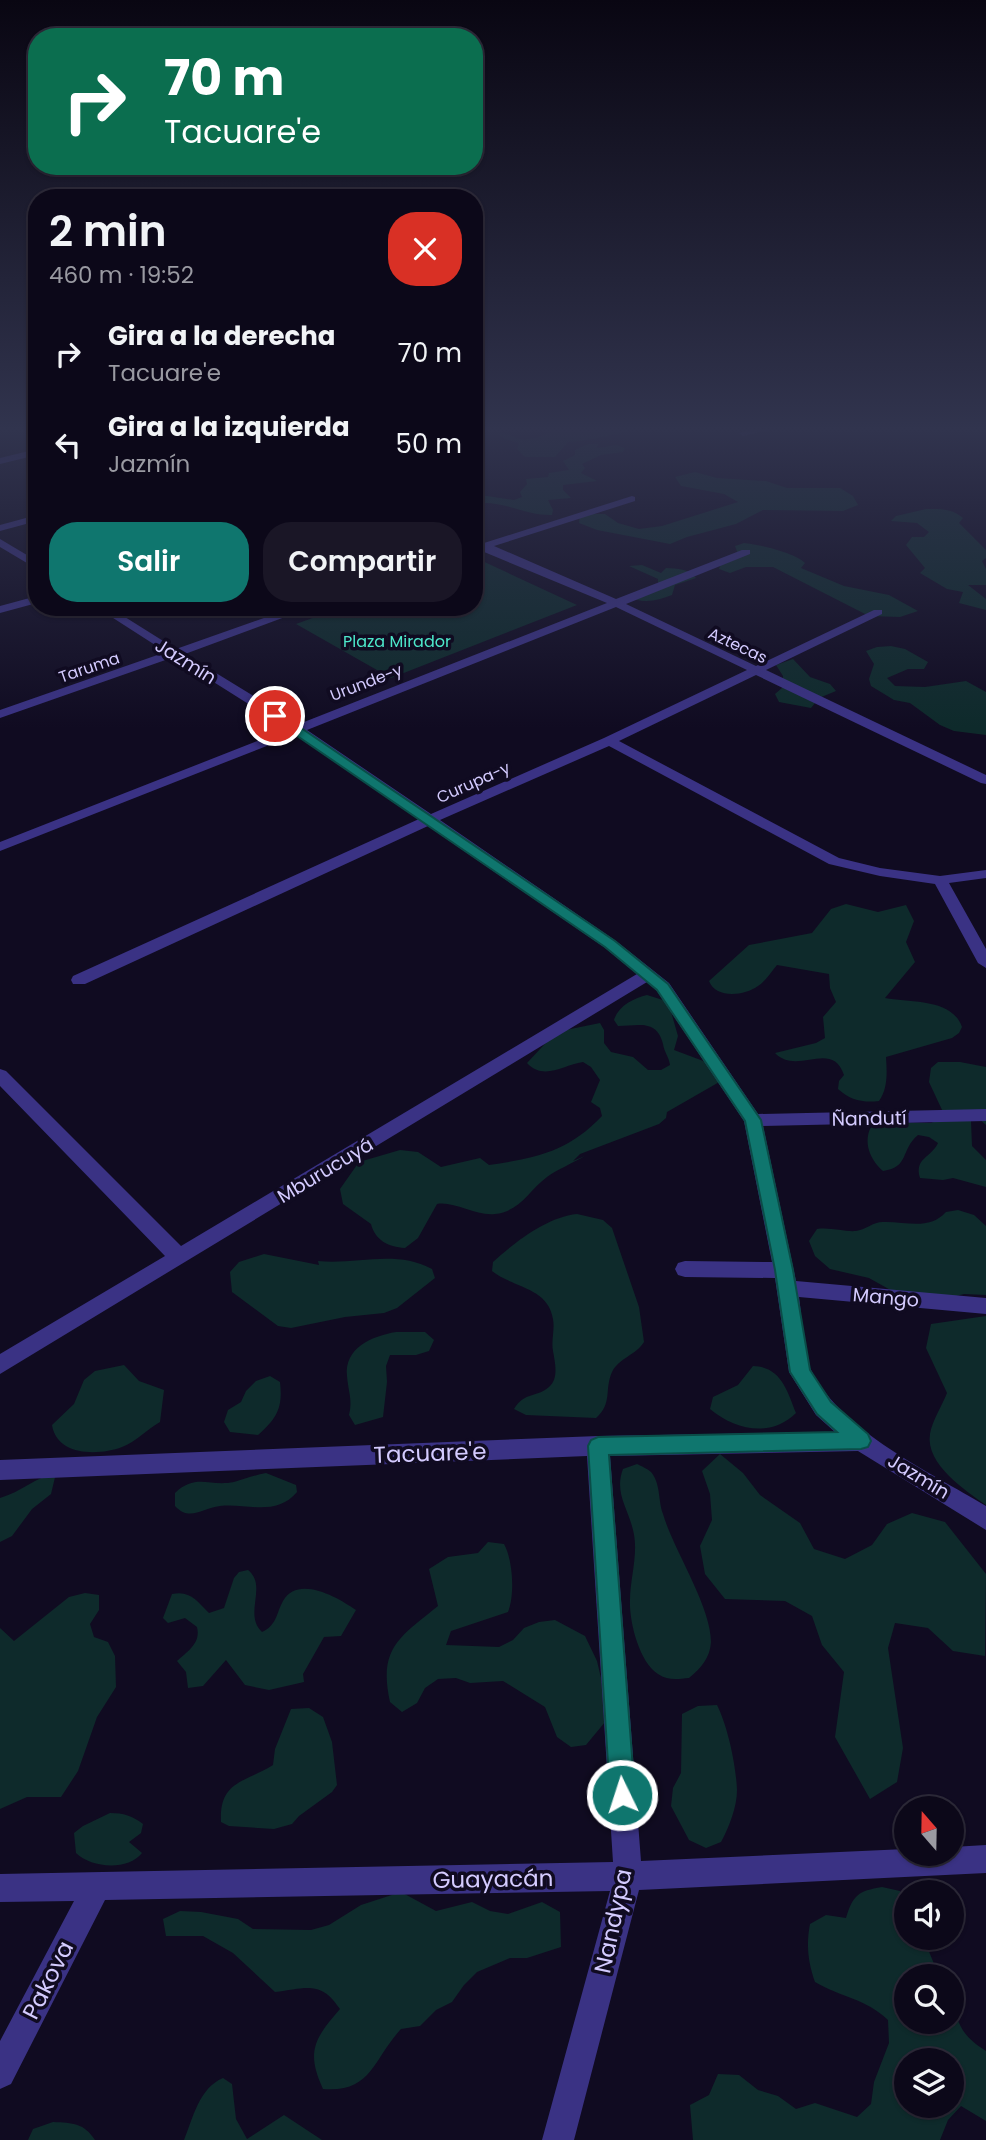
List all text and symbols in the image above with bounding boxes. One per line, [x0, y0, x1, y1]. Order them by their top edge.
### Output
text: 70 m [164, 44, 284, 112]
icon: right [49, 56, 140, 147]
text: Tacuare'e [164, 109, 321, 154]
text: 2 min [49, 202, 167, 261]
button: close [388, 212, 462, 286]
text: 460 m · 19:52 [49, 259, 194, 291]
text: Gira a la derecha [108, 318, 336, 354]
icon: right [49, 335, 87, 373]
text: 70 m [398, 335, 462, 371]
text: Tacuare'e [108, 357, 221, 389]
text: Gira a la izquierda [108, 409, 350, 445]
icon: left [49, 426, 87, 464]
text: 50 m [396, 426, 462, 462]
text: Jazmín [108, 448, 190, 480]
button: Salir [49, 522, 249, 602]
button: Compartir [263, 522, 462, 602]
street label: Aztecas [705, 622, 771, 669]
park label: Plaza Mirador [343, 630, 451, 653]
street label: Jazmín [150, 632, 222, 691]
street label: Taruma [56, 646, 123, 689]
street label: Urunde-y [327, 658, 406, 707]
pin [245, 686, 305, 746]
icon: arrive [256, 697, 294, 735]
street label: Curupa-y [433, 756, 514, 809]
street label: Ñandutí [831, 1104, 907, 1133]
street label: Mburucuyá [272, 1131, 378, 1210]
street label: Mango [852, 1281, 920, 1314]
street label: Tacuare'e [373, 1435, 487, 1471]
street label: Jazmín [883, 1447, 955, 1506]
position arrow [585, 1758, 659, 1832]
north arrow [894, 1796, 964, 1866]
map controls [894, 1796, 964, 2118]
street label: Guayacán [432, 1862, 554, 1896]
street label: Nandypa [586, 1866, 640, 1976]
button: sound [894, 1880, 964, 1950]
street label: Pakova [15, 1935, 81, 2025]
button: search [894, 1964, 964, 2034]
button: layers [894, 2048, 964, 2118]

